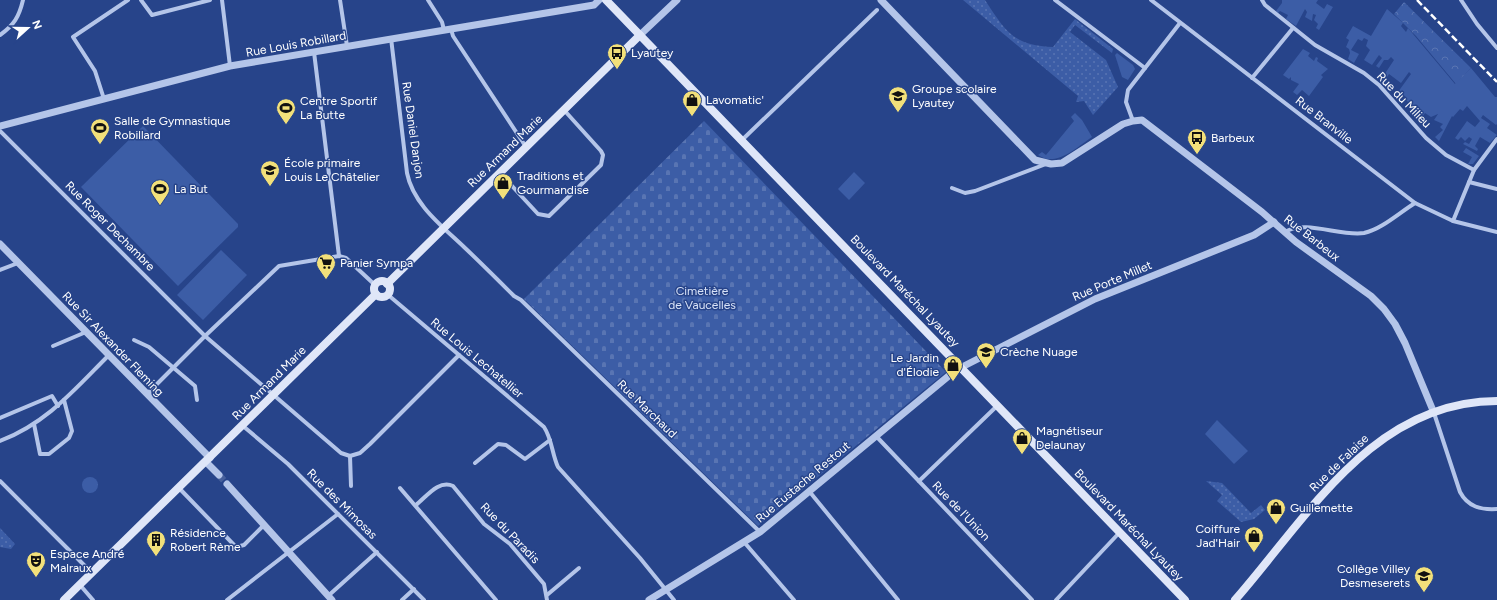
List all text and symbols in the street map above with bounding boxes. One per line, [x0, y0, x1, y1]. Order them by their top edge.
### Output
north arrow [8, 8, 48, 48]
text: N [29, 18, 44, 31]
street label: Rue Louis Robillard [245, 28, 347, 60]
bus stop icon: Lyautey [606, 42, 628, 70]
place label: Lyautey [631, 46, 674, 60]
street label: Rue du Milieu [1374, 69, 1434, 131]
street label: Rue Daniel Danjon [399, 81, 427, 180]
place label: Groupe scolaire Lyautey [912, 82, 997, 110]
school or university icon: Groupe scolaire Lyautey [887, 85, 909, 113]
shop icon: Lavomatic' [681, 89, 703, 117]
place label: Lavomatic' [706, 93, 764, 107]
street label: Rue Branville [1293, 93, 1356, 147]
place label: Centre Sportif La Butte [300, 94, 378, 122]
sports icon: Centre Sportif La Butte [275, 97, 297, 125]
street label: Rue Armand Marie [465, 111, 546, 190]
place label: Salle de Gymnastique Robillard [114, 114, 231, 142]
sports icon: Salle de Gymnastique Robillard [89, 117, 111, 145]
bus stop icon: Barbeux [1186, 127, 1208, 155]
place label: Barbeux [1211, 131, 1255, 145]
place label: École primaire Louis Le Châtelier [284, 156, 380, 184]
school or university icon: École primaire Louis Le Châtelier [259, 159, 281, 187]
place label: Traditions et Gourmandise [517, 169, 589, 197]
shop icon: Traditions et Gourmandise [492, 172, 514, 200]
street label: Rue Roger Dechambre [62, 178, 158, 274]
sports icon: La But [149, 178, 171, 206]
place label: La But [174, 182, 208, 196]
street label: Rue Barbeux [1281, 212, 1343, 264]
street label: Boulevard Maréchal Lyautey [848, 232, 963, 350]
supermarket icon: Panier Sympa [315, 252, 337, 280]
place label: Panier Sympa [340, 256, 413, 270]
street label: Rue Porte Millet [1070, 258, 1154, 304]
park label: Cimetière de Vaucelles [668, 284, 736, 312]
street label: Rue Sir Alexander Fleming [59, 289, 167, 399]
street label: Rue Louis Lechatellier [428, 315, 526, 401]
school or university icon: Crèche Nuage [975, 341, 997, 369]
street label: Rue Armand Marie [229, 343, 309, 423]
place label: Crèche Nuage [1000, 345, 1078, 359]
place label: Le Jardin d'Élodie [890, 351, 939, 379]
shop icon: Le Jardin d'Élodie [942, 354, 964, 382]
street label: Rue Marchaud [614, 377, 680, 441]
place label: Magnétiseur Delaunay [1036, 424, 1103, 452]
shop icon: Magnétiseur Delaunay [1011, 427, 1033, 455]
street label: Rue de Falaise [1307, 431, 1372, 495]
street label: Rue Eustache Restout [753, 438, 853, 526]
street label: Rue des Mimosas [304, 466, 380, 542]
street label: Boulevard Maréchal Lyautey [1072, 466, 1187, 584]
street label: Rue de l'Union [929, 478, 993, 544]
shop icon: Guillemette [1265, 497, 1287, 525]
street label: Rue du Paradis [478, 500, 543, 567]
place label: Guillemette [1290, 501, 1353, 515]
place label: Coiffure Jad'Hair [1195, 522, 1240, 550]
shop icon: Coiffure Jad'Hair [1243, 525, 1265, 553]
place label: Résidence Robert Rème [170, 526, 241, 554]
building icon: Résidence Robert Rème [145, 529, 167, 557]
place label: Espace André Malraux [50, 547, 125, 575]
theatre icon: Espace André Malraux [25, 550, 47, 578]
place label: Collège Villey Desmeserets [1337, 562, 1411, 590]
school or university icon: Collège Villey Desmeserets [1413, 565, 1435, 593]

